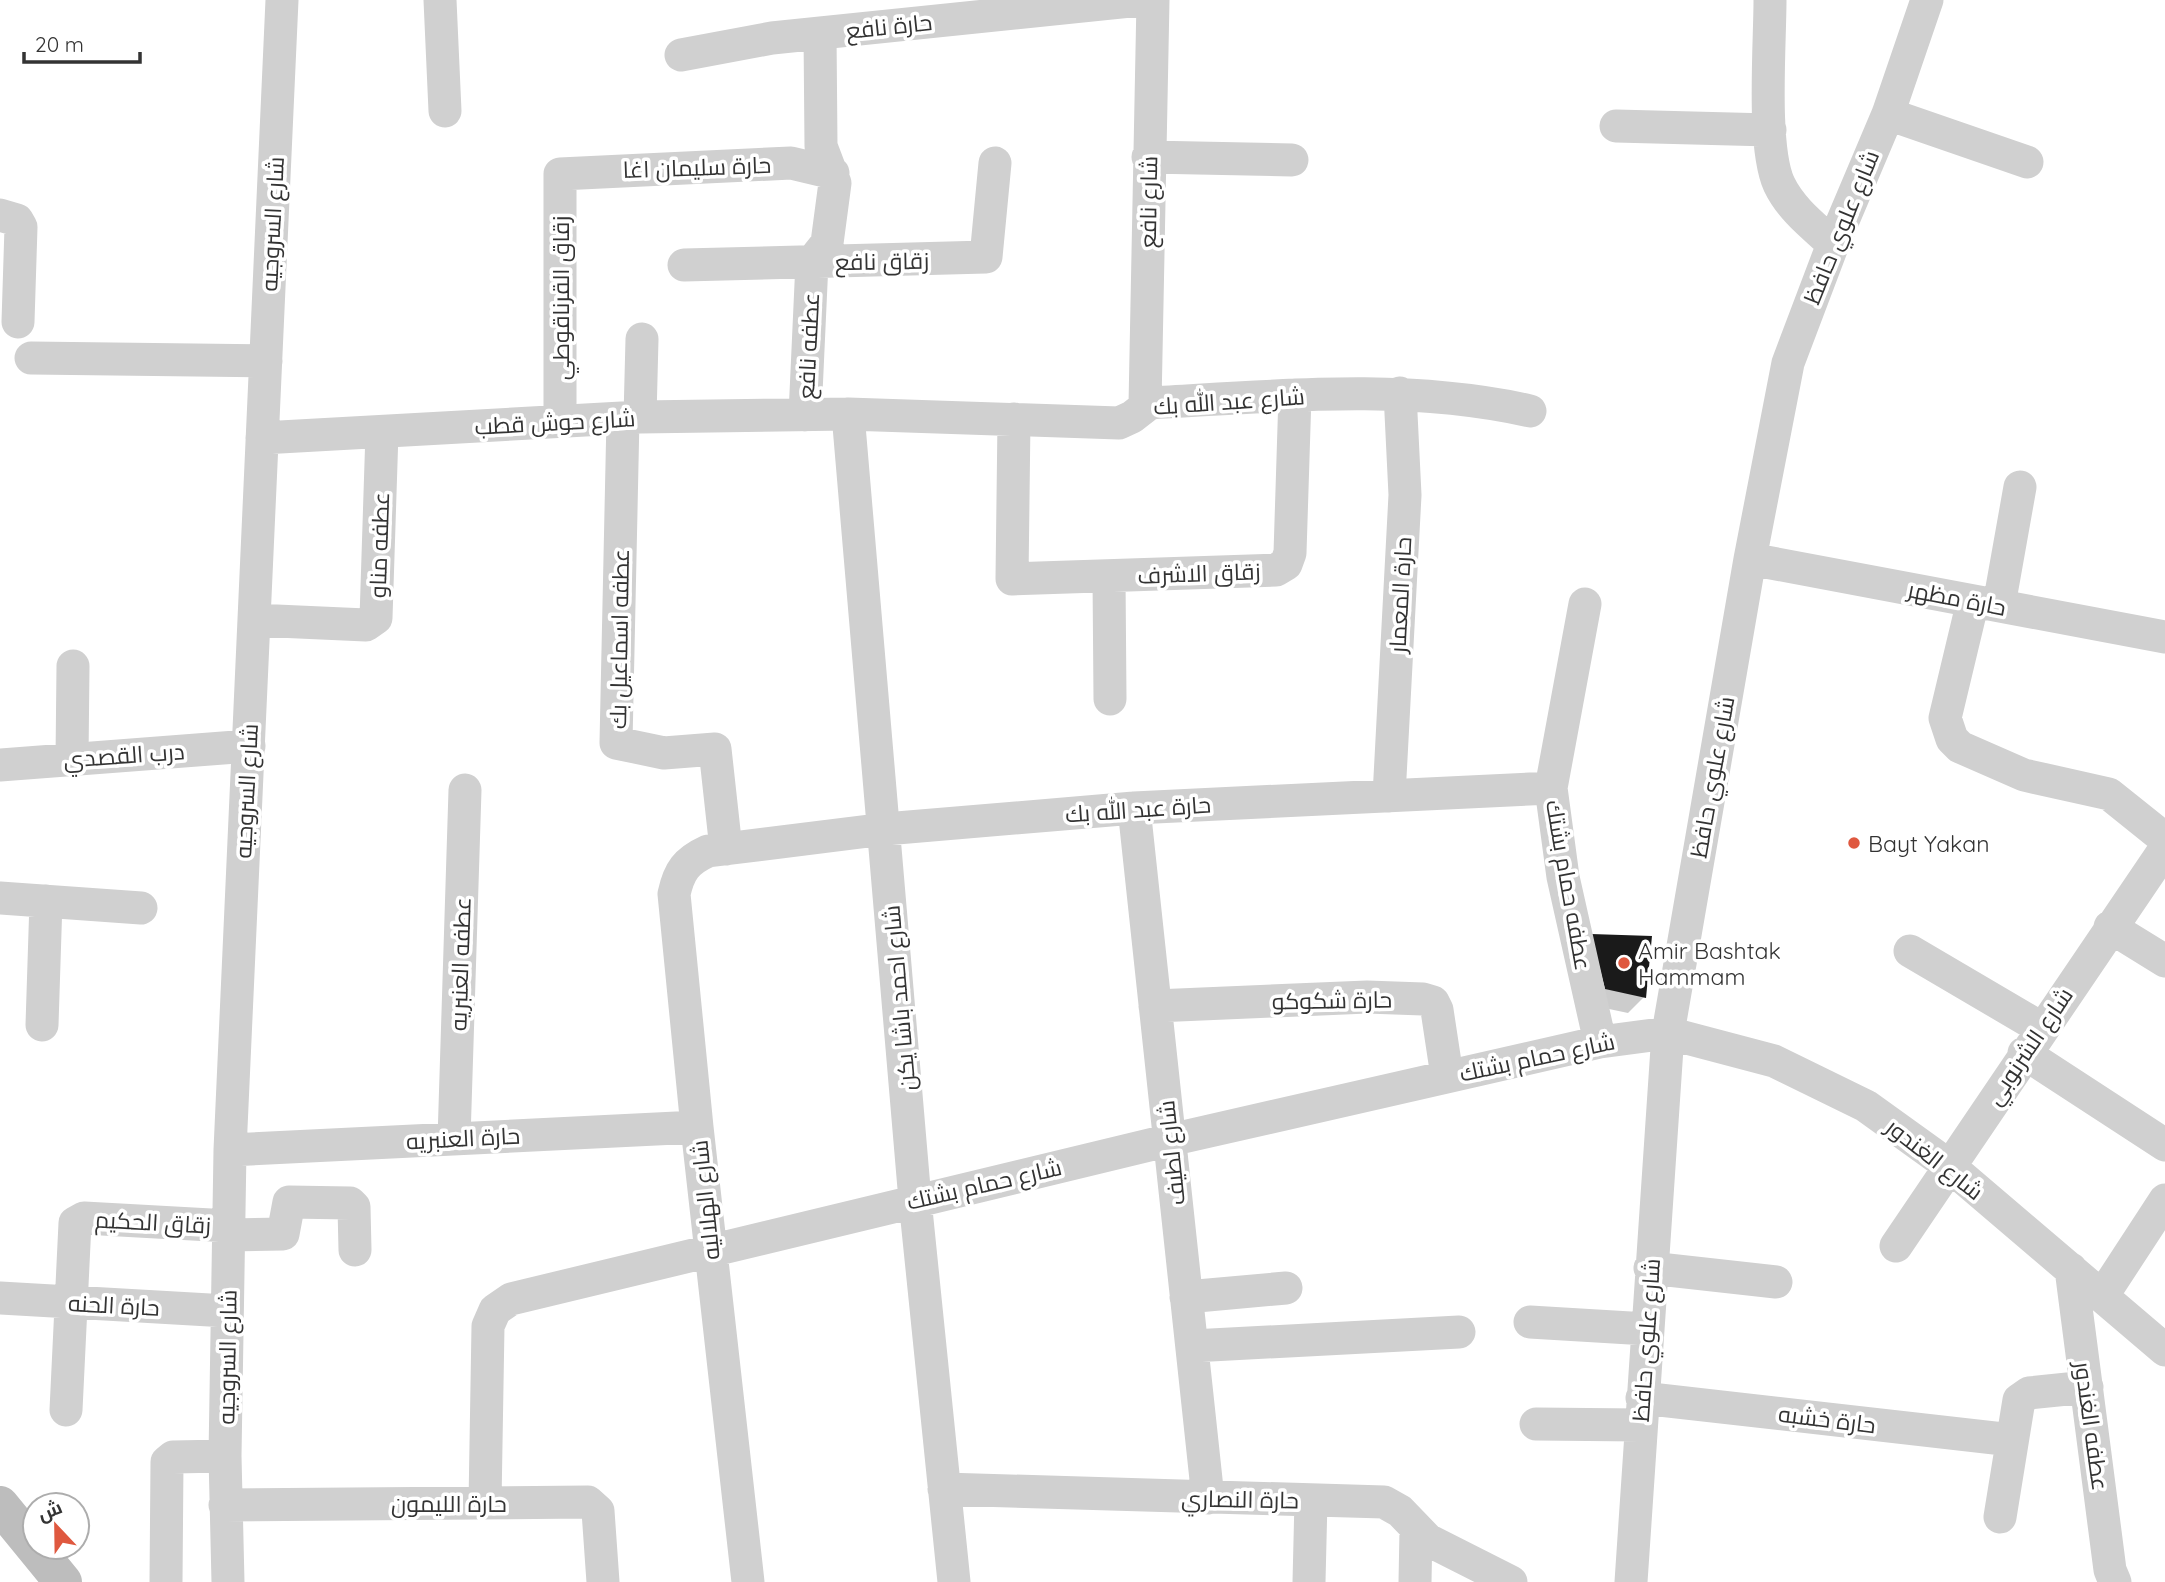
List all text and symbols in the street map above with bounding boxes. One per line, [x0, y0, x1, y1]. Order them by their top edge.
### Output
street label: حارة نافع [844, 7, 934, 47]
scale bar [24, 21, 140, 65]
text: 20 m [35, 31, 84, 57]
street label: شارع علوي حافظ [1797, 146, 1889, 310]
street label: حارة سليمان اغا [622, 150, 772, 184]
street label: شارع السروجيه [254, 156, 292, 292]
street label: شارع نافع [1133, 156, 1165, 248]
street label: زقاق القرناقوطي [546, 216, 579, 380]
street label: زقاق نافع [835, 246, 929, 278]
street label: عطفه نافع [791, 292, 827, 400]
street label: شارع عبد الله بك [1152, 381, 1306, 423]
street label: شارع حوش قطب [474, 403, 636, 443]
street label: عطفه مناو [363, 492, 395, 598]
street label: حارة المعمار [1382, 536, 1418, 656]
street label: عطفه اسماعيل بك [603, 549, 635, 729]
street label: زقاق الاشرف [1137, 556, 1261, 590]
street label: حارة مظهر [1903, 574, 2009, 622]
street label: شارع علوي حافظ [1684, 694, 1744, 861]
street label: شارع السروجيه [228, 723, 266, 859]
street label: درب القصدي [62, 736, 186, 778]
street label: حارة عبد الله بك [1064, 789, 1212, 829]
street label: عطفه حمام بشتك [1538, 798, 1598, 973]
place label: Bayt Yakan [1868, 829, 1990, 858]
marker: Bayt Yakan [1846, 835, 1862, 851]
street label: عطفه العنبريه [443, 897, 477, 1031]
street label: شارع احمد باشا يكن [876, 904, 924, 1092]
place label: Amir Bashtak Hammam [1638, 936, 1781, 991]
marker: Amir Bashtak Hammam [1616, 955, 1632, 971]
street label: شارع الشرنوبي [1979, 982, 2082, 1113]
street label: حارة شكوكو [1272, 984, 1392, 1016]
street label: شارع حمام بشتك [1457, 1026, 1618, 1090]
street label: شارع لطيف [1151, 1099, 1193, 1207]
street label: شارع الغندور [1878, 1111, 1989, 1208]
street label: حارة العنبريه [405, 1121, 521, 1155]
street label: شارع الهلاليه [684, 1138, 728, 1261]
street label: شارع حمام بشتك [904, 1152, 1065, 1218]
street label: زقاق الحكيم [94, 1204, 212, 1242]
street label: شارع علوي حافظ [1626, 1257, 1670, 1423]
street label: حارة الحنه [67, 1288, 161, 1322]
street label: شارع السروجيه [211, 1289, 245, 1425]
street label: عطفه الغندور [2068, 1358, 2115, 1492]
street label: حارة خشبه [1777, 1399, 1877, 1439]
street label: حارة النصاري [1181, 1483, 1299, 1519]
street label: حارة الليمون [391, 1489, 507, 1518]
north arrow [21, 1491, 91, 1561]
text: ش [34, 1495, 65, 1526]

